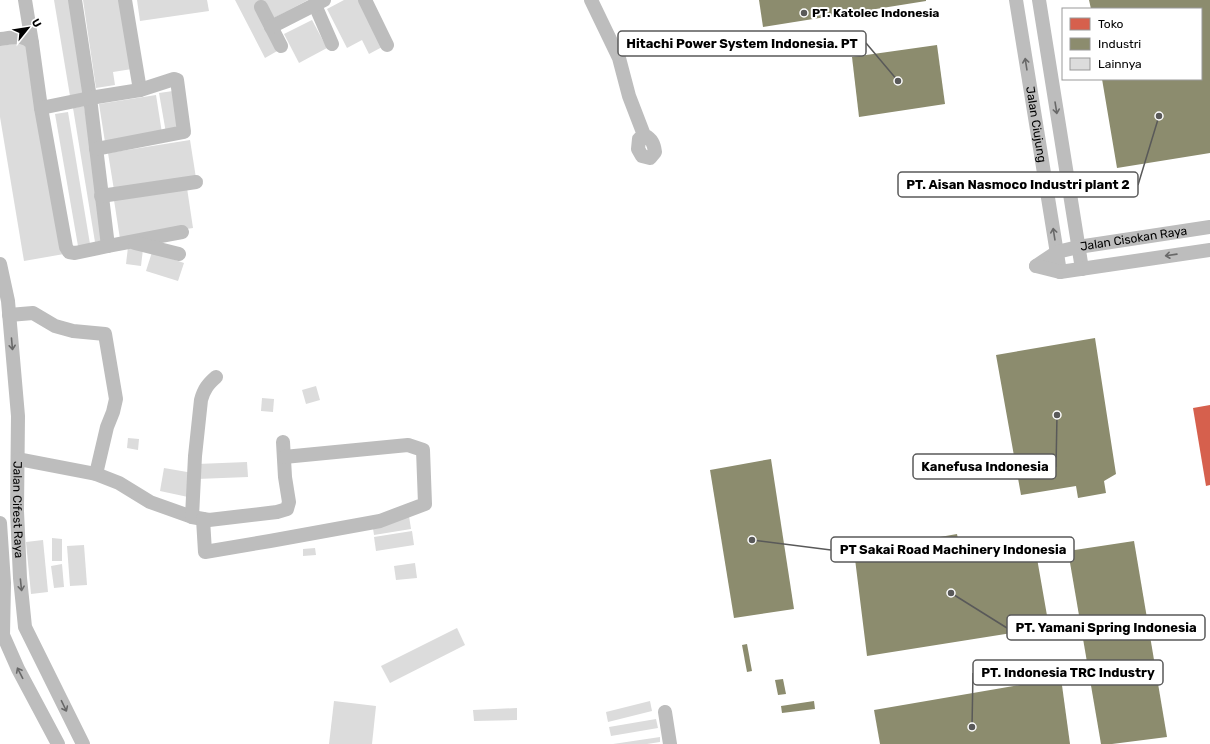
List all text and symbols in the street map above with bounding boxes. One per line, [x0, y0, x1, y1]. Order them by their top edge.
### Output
place label: PT. Katolec Indonesia [812, 6, 939, 20]
north arrow [8, 8, 48, 48]
marker: PT. Katolec Indonesia [799, 8, 809, 18]
legend [1062, 8, 1202, 80]
text: U [29, 17, 44, 30]
text: Toko [1098, 17, 1124, 31]
callout: Hitachi Power System Indonesia. PT [618, 31, 866, 56]
text: Hitachi Power System Indonesia. PT [626, 36, 858, 51]
text: Industri [1098, 37, 1141, 51]
text: Lainnya [1098, 57, 1142, 71]
one-way arrow [1022, 58, 1030, 71]
street label: Jalan Ciujung [1023, 85, 1049, 163]
one-way arrow [1052, 101, 1060, 114]
callout: PT. Aisan Nasmoco Industri plant 2 [898, 172, 1138, 197]
text: PT. Aisan Nasmoco Industri plant 2 [906, 177, 1130, 192]
street label: Jalan Cisokan Raya [1079, 224, 1188, 254]
one-way arrow [1050, 227, 1058, 240]
one-way arrow [1165, 251, 1178, 259]
one-way arrow [8, 337, 16, 350]
callout: Kanefusa Indonesia [913, 454, 1056, 479]
text: Kanefusa Indonesia [921, 459, 1049, 474]
street label: Jalan Cifest Raya [10, 461, 26, 559]
callout: PT Sakai Road Machinery Indonesia [831, 537, 1074, 562]
text: PT Sakai Road Machinery Indonesia [840, 542, 1066, 557]
one-way arrow [17, 578, 25, 591]
callout: PT. Yamani Spring Indonesia [1007, 615, 1205, 640]
text: PT. Yamani Spring Indonesia [1015, 620, 1197, 635]
callout: PT. Indonesia TRC Industry [973, 660, 1163, 685]
text: PT. Indonesia TRC Industry [981, 665, 1155, 680]
one-way arrow [16, 667, 23, 679]
one-way arrow [61, 700, 68, 712]

